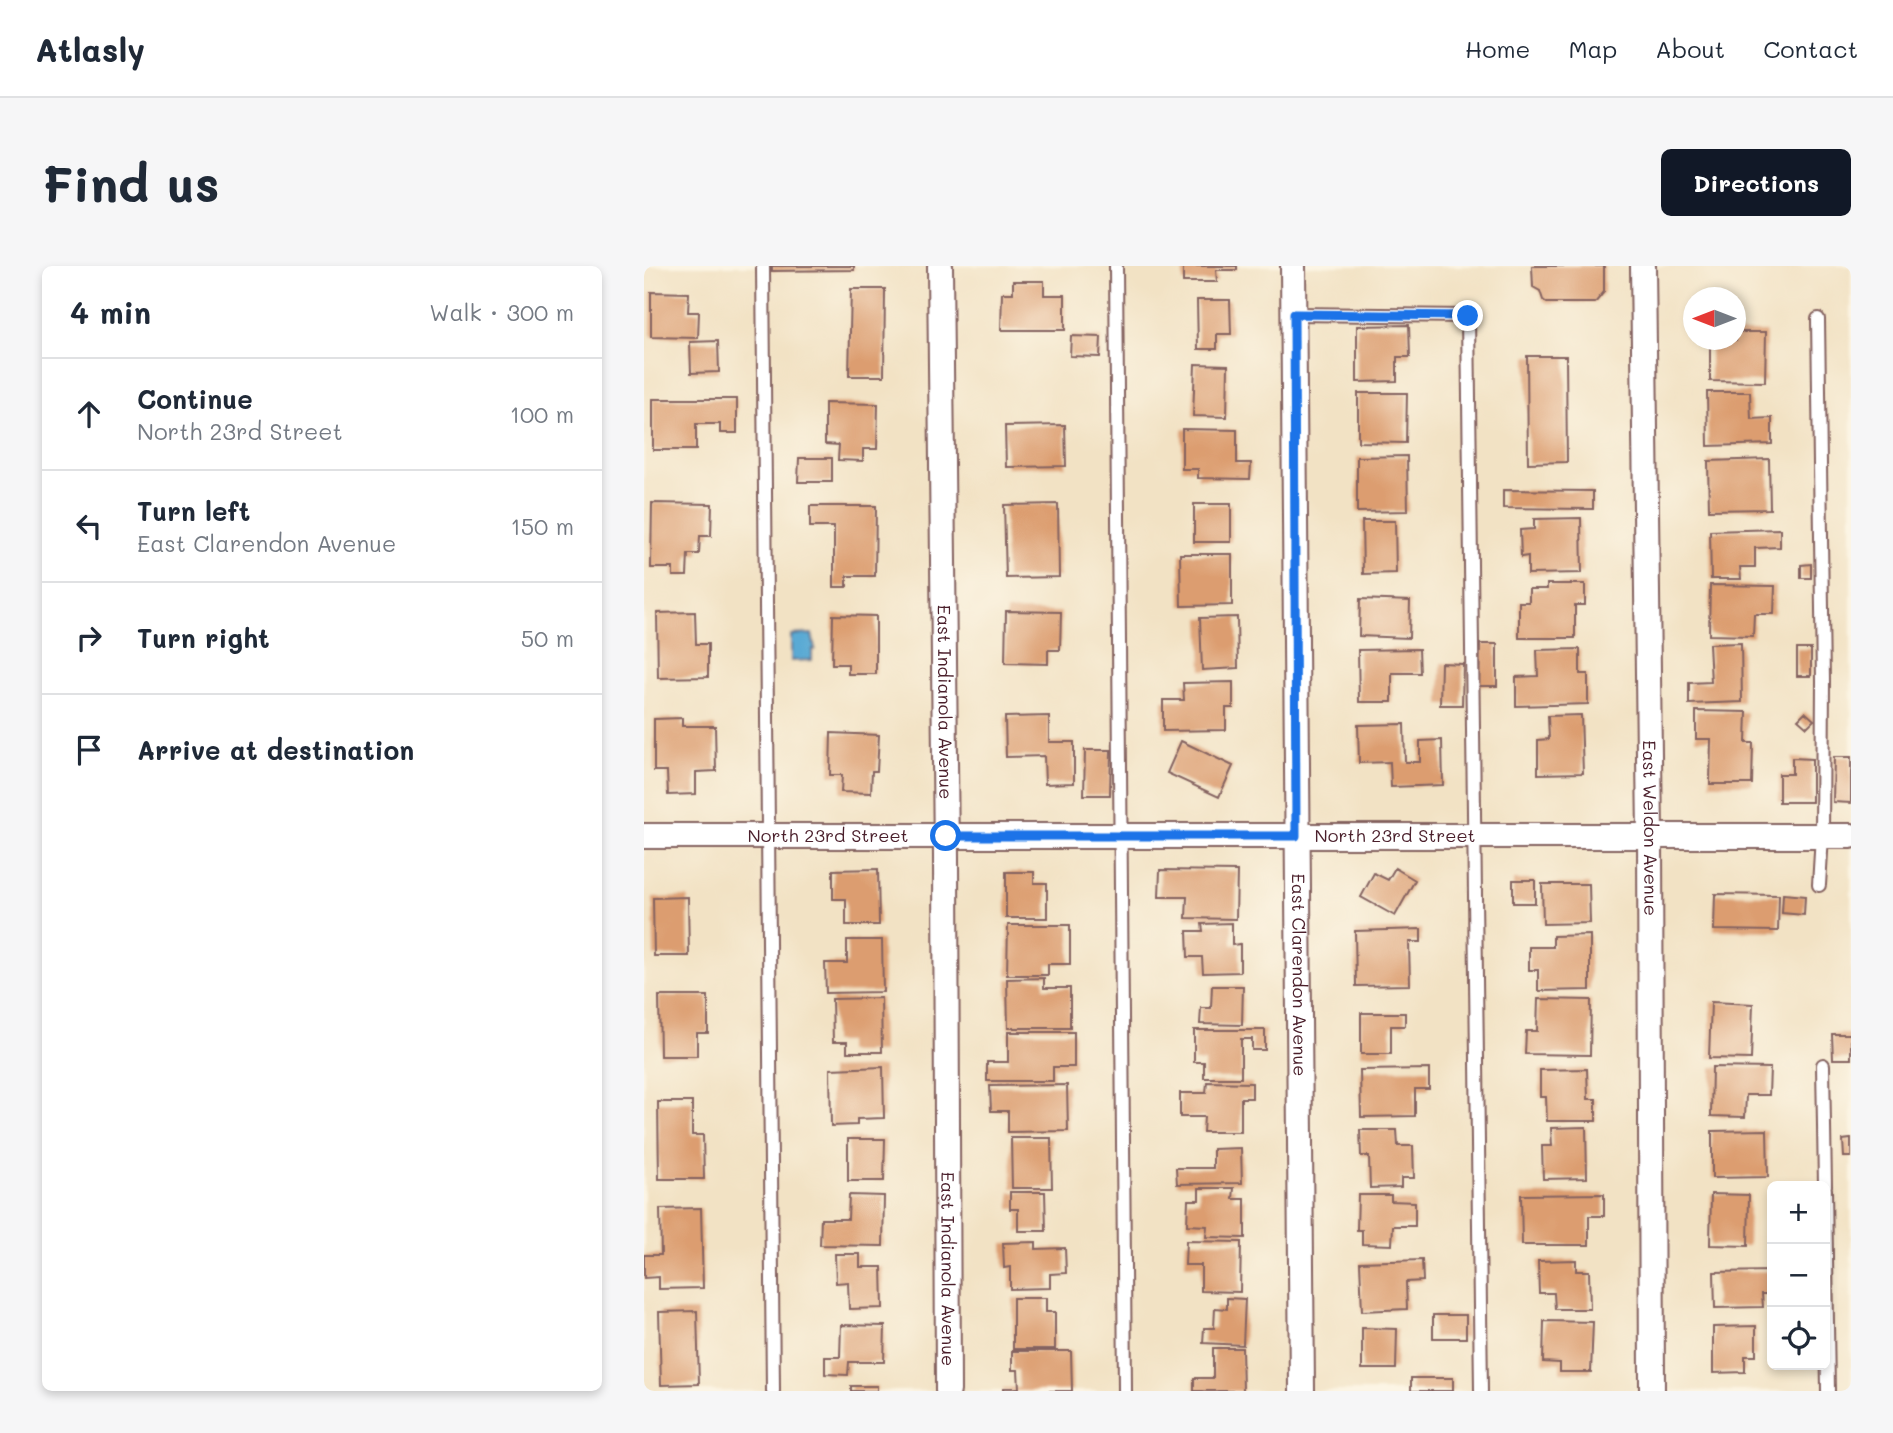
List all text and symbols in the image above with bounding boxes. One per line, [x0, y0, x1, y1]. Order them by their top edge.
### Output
text: Atlasly [35, 27, 145, 70]
text: Home [1465, 33, 1530, 64]
text: Map [1568, 33, 1617, 64]
text: About [1655, 33, 1725, 64]
text: Contact [1763, 33, 1858, 64]
button: Directions [1661, 149, 1851, 216]
text: Find us [42, 151, 220, 214]
north arrow [1683, 287, 1746, 350]
text: 4 min [70, 292, 151, 332]
text: Walk · 300 m [429, 297, 574, 327]
route end [1452, 300, 1483, 331]
text: Continue [137, 382, 253, 416]
icon: ahead [70, 395, 108, 433]
text: 100 m [510, 399, 574, 429]
text: North 23rd Street [137, 416, 343, 446]
text: Turn left [137, 494, 250, 528]
icon: left [70, 507, 108, 545]
text: 150 m [510, 511, 574, 541]
text: East Clarendon Avenue [137, 528, 396, 558]
street label: East Indianola Avenue [932, 605, 958, 799]
icon: right [70, 619, 108, 657]
text: Turn right [137, 621, 270, 655]
text: 50 m [521, 623, 574, 653]
icon: arrive [70, 731, 108, 769]
text: Arrive at destination [137, 733, 414, 767]
street label: East Weldon Avenue [1638, 740, 1663, 916]
route start [930, 820, 961, 851]
street label: North 23rd Street [747, 823, 909, 847]
street label: North 23rd Street [1314, 823, 1476, 847]
street label: East Clarendon Avenue [1287, 873, 1312, 1077]
street label: East Indianola Avenue [936, 1172, 961, 1366]
map controls [1767, 1181, 1830, 1370]
button: + [1767, 1181, 1830, 1244]
button: − [1767, 1244, 1830, 1307]
button: locate [1767, 1307, 1830, 1370]

